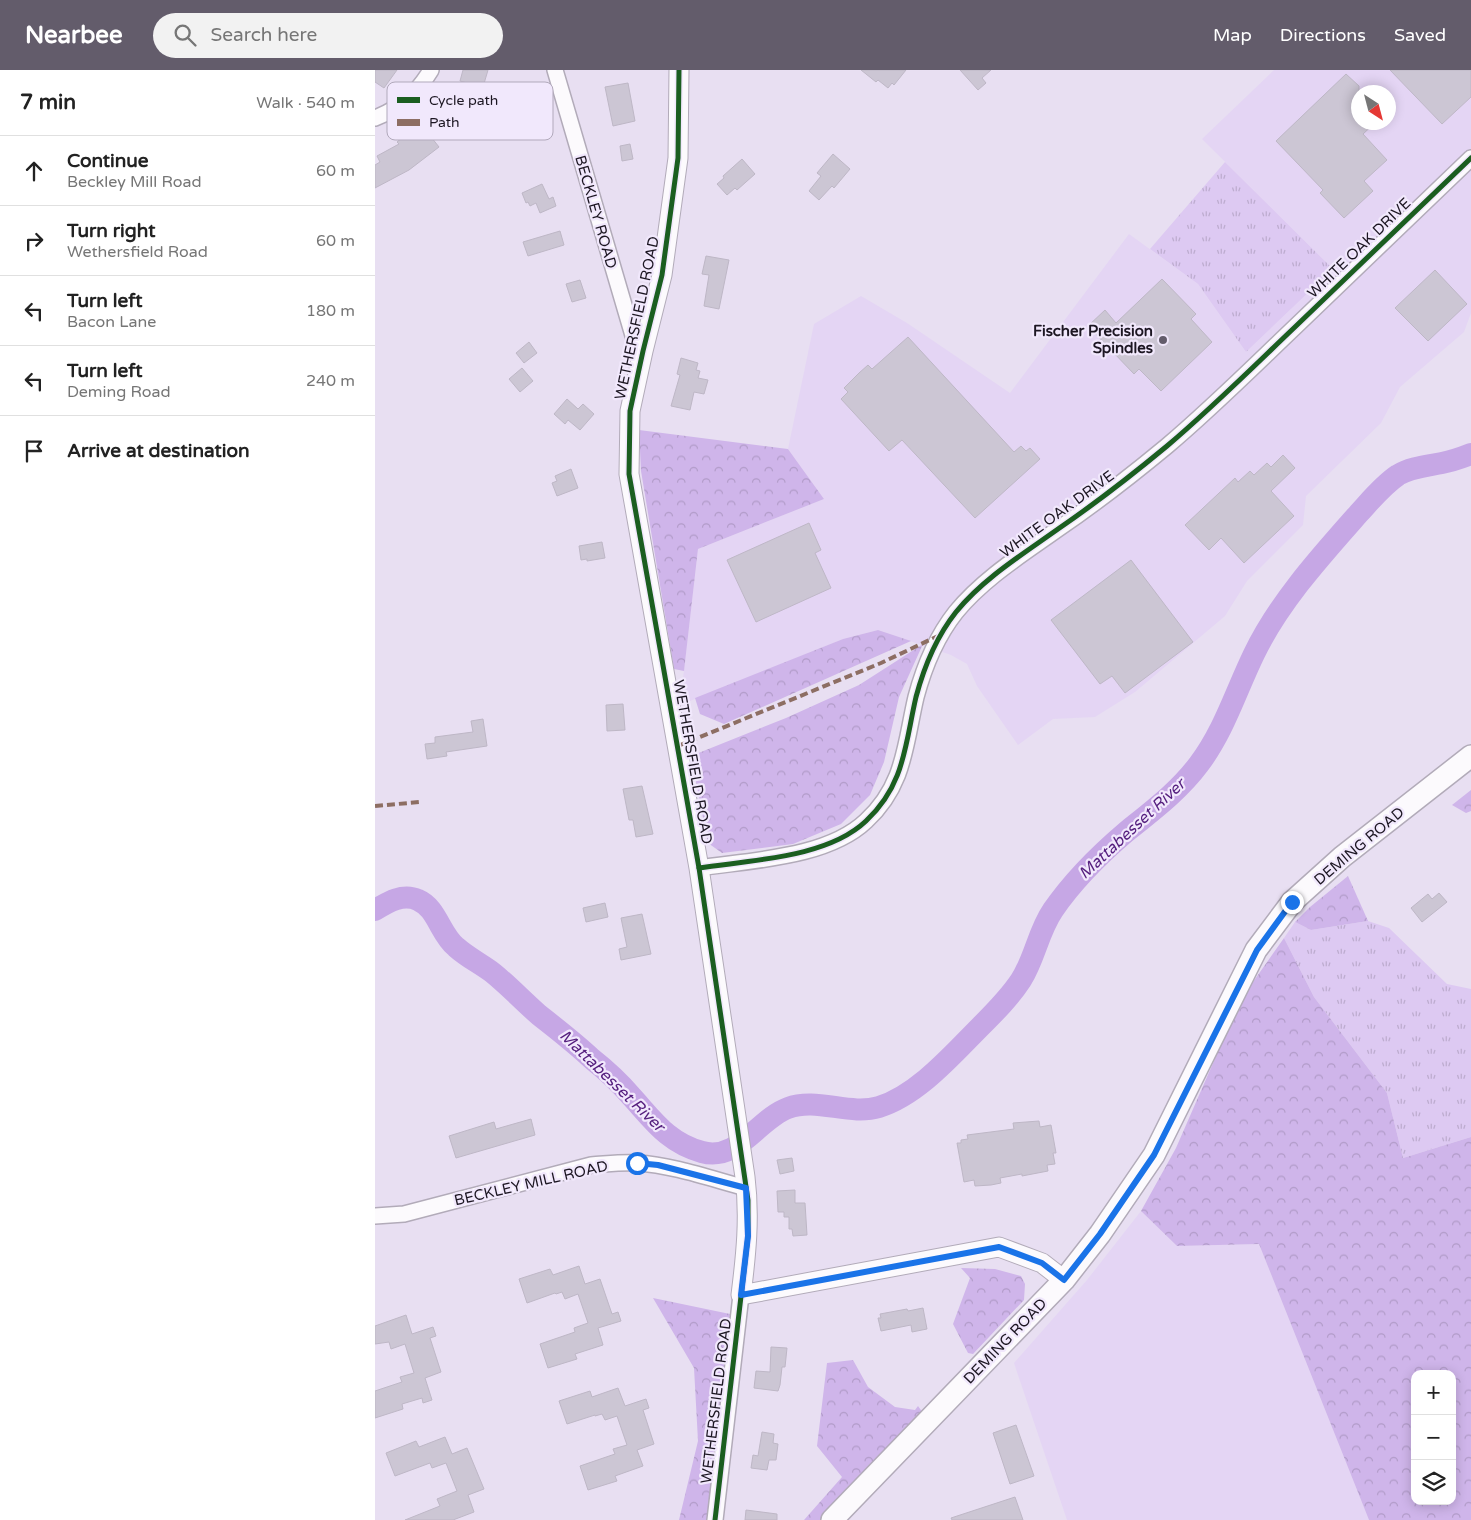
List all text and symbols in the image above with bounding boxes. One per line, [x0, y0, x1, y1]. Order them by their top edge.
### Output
search box [153, 13, 503, 58]
text: Nearbee [25, 21, 123, 50]
icon: search [171, 21, 199, 49]
text: Search here [211, 24, 317, 46]
text: Map [1213, 24, 1252, 46]
text: Directions [1280, 24, 1366, 46]
text: Saved [1394, 24, 1446, 46]
legend [387, 82, 553, 140]
north arrow [1351, 85, 1396, 130]
text: 7 min [20, 90, 76, 115]
text: Cycle path [429, 92, 498, 109]
text: Walk · 540 m [256, 93, 355, 113]
text: Path [429, 114, 460, 131]
text: Continue [67, 150, 149, 172]
street label: BECKLEY ROAD [571, 153, 621, 271]
icon: ahead [20, 157, 48, 185]
text: 60 m [316, 161, 355, 181]
text: Beckley Mill Road [67, 172, 202, 192]
street label: WHITE OAK DRIVE [1304, 194, 1414, 302]
text: Turn right [67, 220, 155, 242]
icon: right [20, 227, 48, 255]
text: 60 m [316, 231, 355, 251]
street label: WETHERSFIELD ROAD [611, 235, 663, 401]
text: Wethersfield Road [67, 242, 208, 262]
text: Turn left [67, 290, 143, 312]
icon: left [20, 297, 48, 325]
text: 180 m [306, 301, 355, 321]
text: Bacon Lane [67, 312, 156, 332]
place label: Fischer Precision Spindles [1033, 322, 1153, 358]
marker: Fischer Precision Spindles [1157, 334, 1169, 346]
text: Turn left [67, 360, 143, 382]
icon: left [20, 367, 48, 395]
text: 240 m [306, 371, 355, 391]
text: Deming Road [67, 382, 171, 402]
icon: arrive [20, 437, 48, 465]
text: Arrive at destination [67, 440, 250, 462]
street label: WHITE OAK DRIVE [996, 467, 1118, 561]
street label: WETHERSFIELD ROAD [670, 678, 716, 846]
water label: Mattabesset River [1075, 773, 1191, 883]
street label: DEMING ROAD [1310, 803, 1408, 889]
route end [1281, 891, 1304, 914]
water label: Mattabesset River [555, 1026, 670, 1138]
route start [626, 1152, 649, 1175]
street label: BECKLEY MILL ROAD [452, 1157, 610, 1209]
street label: DEMING ROAD [960, 1294, 1050, 1388]
street label: WETHERSFIELD ROAD [697, 1317, 735, 1485]
map controls [1411, 1370, 1456, 1505]
button: + [1411, 1370, 1456, 1415]
button: − [1411, 1415, 1456, 1460]
button: layers [1411, 1460, 1456, 1505]

